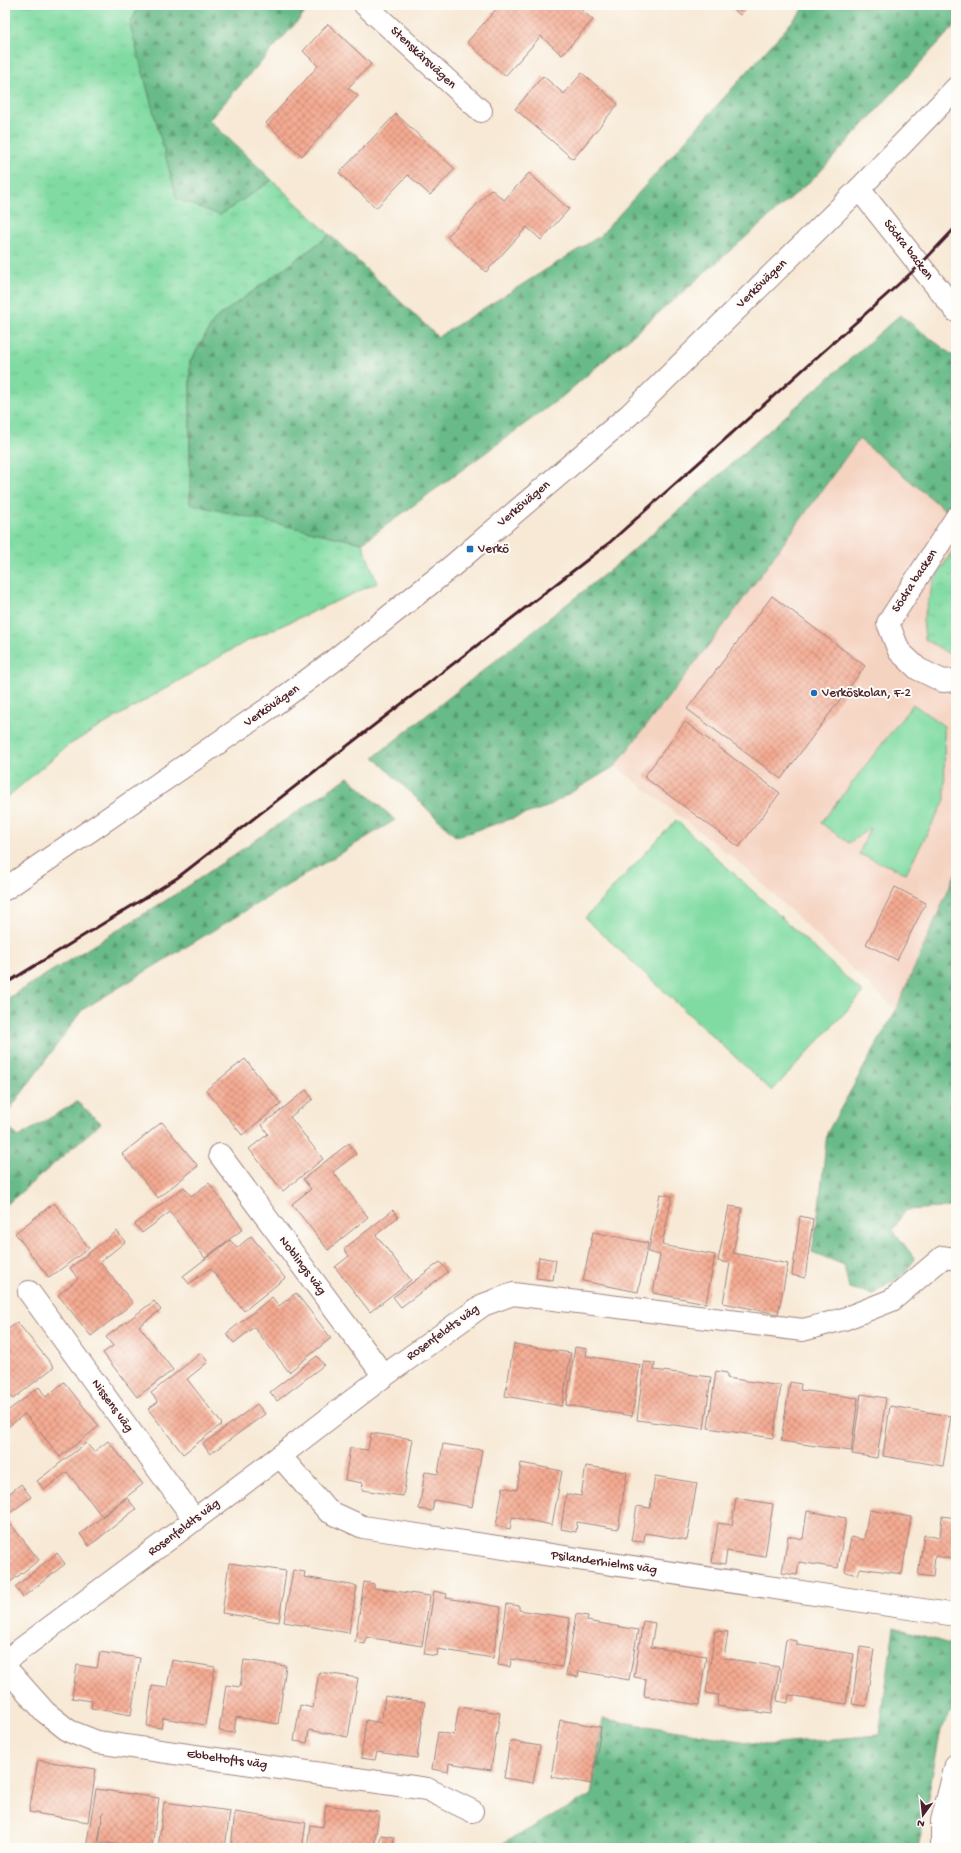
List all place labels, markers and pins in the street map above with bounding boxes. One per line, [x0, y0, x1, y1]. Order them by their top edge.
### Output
place label: Verkö [477, 542, 509, 557]
marker: Verkö [465, 544, 475, 554]
place label: Verköskolan, F-2 [821, 686, 912, 701]
marker: Verköskolan, F-2 [809, 688, 819, 698]

